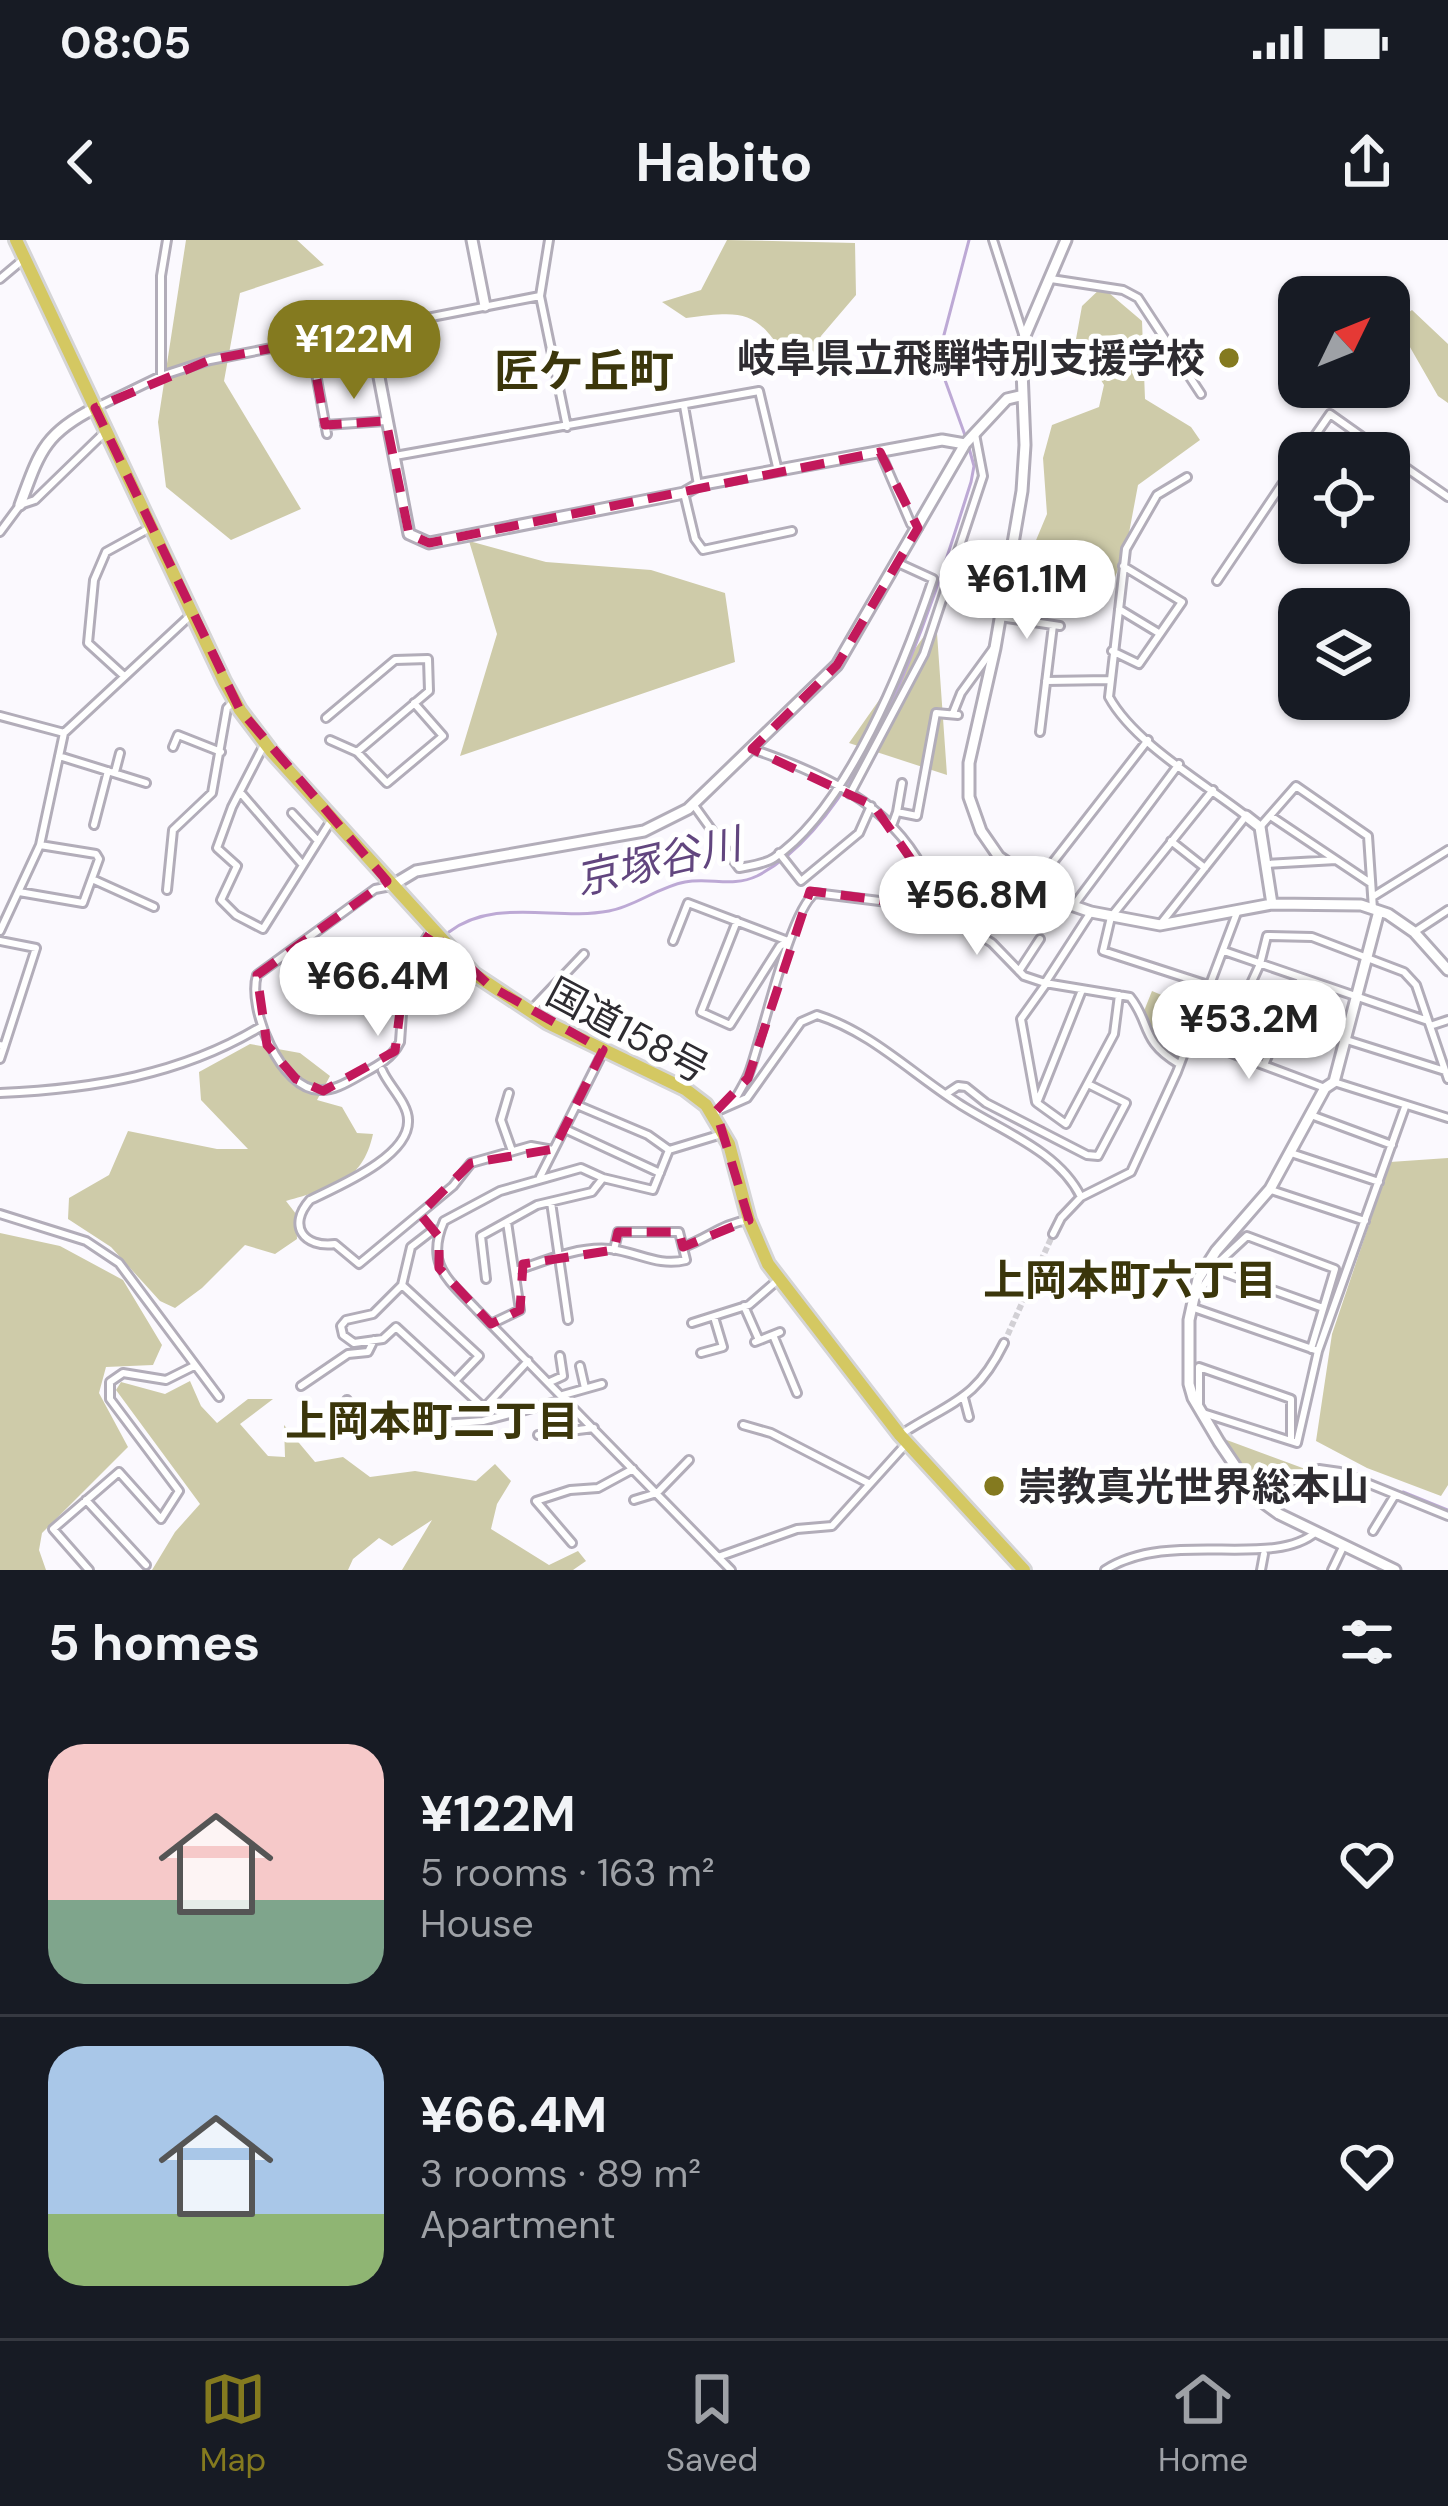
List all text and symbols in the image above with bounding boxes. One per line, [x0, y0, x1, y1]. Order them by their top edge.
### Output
text: 08:05 [60, 13, 191, 72]
text: Habito [635, 127, 813, 198]
icon: back [48, 129, 114, 195]
icon: share [1334, 129, 1400, 195]
north arrow [1278, 276, 1410, 408]
map controls [1278, 276, 1410, 720]
pin: ¥122M [270, 300, 438, 402]
text: ¥122M [294, 313, 414, 364]
place label: 岐阜県立飛騨特別支援学校 [737, 333, 1205, 384]
district label: 匠ケ丘町 [494, 342, 674, 401]
marker: 岐阜県立飛騨特別支援学校 [1216, 345, 1242, 371]
button: locate [1278, 432, 1410, 564]
pin: ¥61.1M [929, 540, 1125, 642]
text: ¥61.1M [966, 553, 1088, 604]
button: layers [1278, 588, 1410, 720]
water label: 京塚谷川 [570, 815, 750, 907]
pin: ¥56.8M [879, 856, 1075, 958]
text: ¥56.8M [906, 869, 1048, 920]
pin: ¥66.4M [280, 937, 476, 1039]
text: ¥66.4M [306, 950, 450, 1001]
street label: 国道158号 [538, 966, 718, 1094]
pin: ¥53.2M [1151, 980, 1347, 1082]
text: ¥53.2M [1179, 993, 1319, 1044]
district label: 上岡本町六丁目 [983, 1253, 1277, 1308]
district label: 上岡本町二丁目 [285, 1394, 579, 1449]
place label: 崇教真光世界総本山 [1018, 1461, 1369, 1512]
marker: 崇教真光世界総本山 [981, 1473, 1007, 1499]
text: 5 homes [48, 1609, 260, 1676]
icon: filters [1334, 1609, 1400, 1675]
text: ¥122M [420, 1780, 576, 1847]
icon: home [144, 1792, 288, 1936]
icon: heart [1334, 1831, 1400, 1897]
text: 5 rooms · 163 m² [420, 1847, 715, 1898]
text: House [420, 1898, 534, 1949]
text: ¥66.4M [420, 2081, 607, 2148]
icon: home [144, 2094, 288, 2238]
icon: heart [1334, 2133, 1400, 2199]
text: 3 rooms · 89 m² [420, 2148, 701, 2199]
text: Apartment [420, 2199, 616, 2250]
tab: Map [200, 2366, 266, 2481]
tab: Saved [666, 2366, 758, 2481]
tab: Home [1158, 2366, 1248, 2481]

